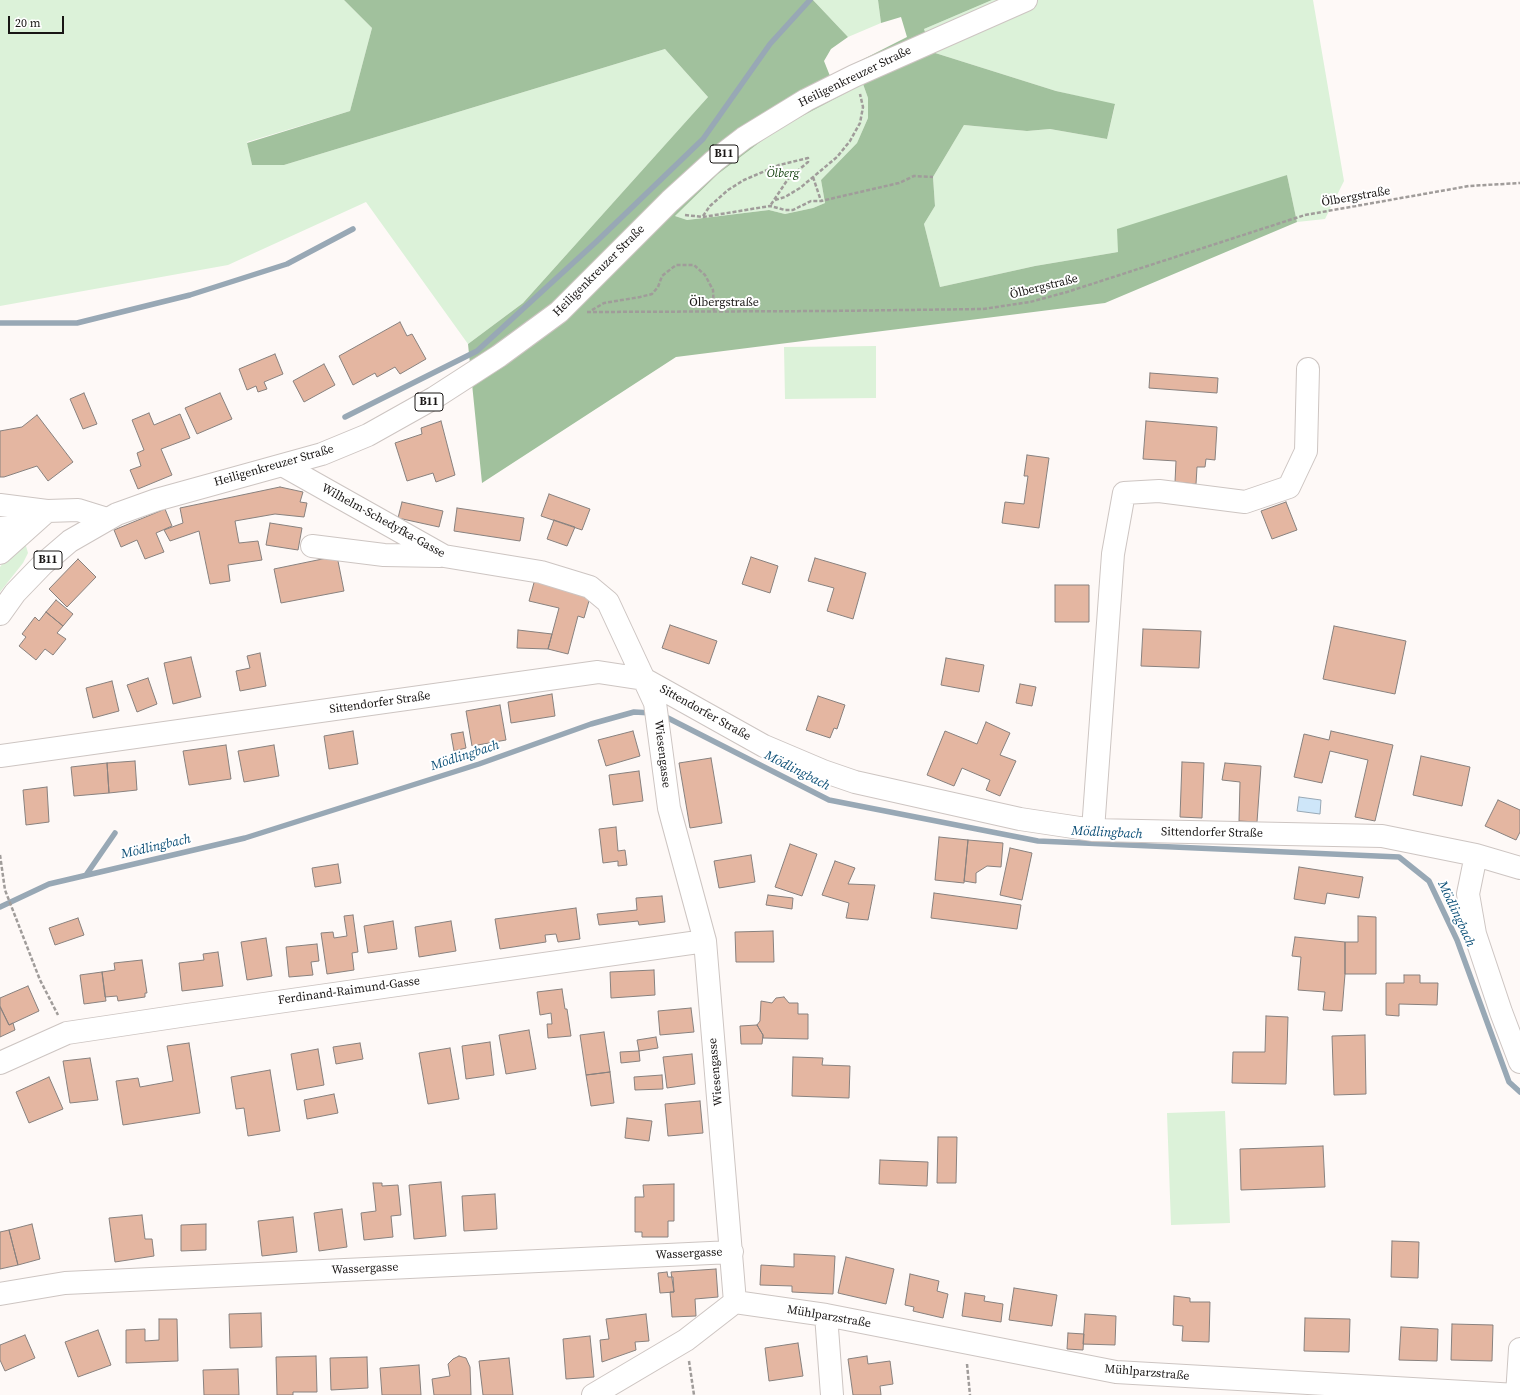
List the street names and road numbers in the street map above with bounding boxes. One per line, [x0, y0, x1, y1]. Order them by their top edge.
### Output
street label: Heiligenkreuzer Straße [796, 43, 914, 111]
road number: B11 [710, 145, 738, 163]
street label: Ölbergstraße [1320, 184, 1392, 210]
street label: Heiligenkreuzer Straße [550, 222, 648, 320]
street label: Ölbergstraße [1008, 272, 1080, 302]
street label: Ölbergstraße [689, 296, 759, 310]
road number: B11 [415, 393, 443, 411]
street label: Heiligenkreuzer Straße [212, 442, 336, 490]
street label: Wilhelm-Schedyfka-Gasse [319, 481, 447, 561]
road number: B11 [34, 551, 62, 569]
street label: Sittendorfer Straße [657, 682, 753, 744]
street label: Sittendorfer Straße [329, 689, 431, 717]
street label: Wiesengasse [651, 719, 673, 789]
street label: Sittendorfer Straße [1161, 825, 1263, 841]
street label: Ferdinand-Raimund-Gasse [277, 974, 421, 1008]
street label: Wiesengasse [706, 1037, 726, 1107]
street label: Wassergasse [655, 1245, 723, 1263]
street label: Wassergasse [331, 1260, 399, 1278]
street label: Mühlparzstraße [786, 1303, 872, 1331]
street label: Mühlparzstraße [1104, 1362, 1190, 1384]

